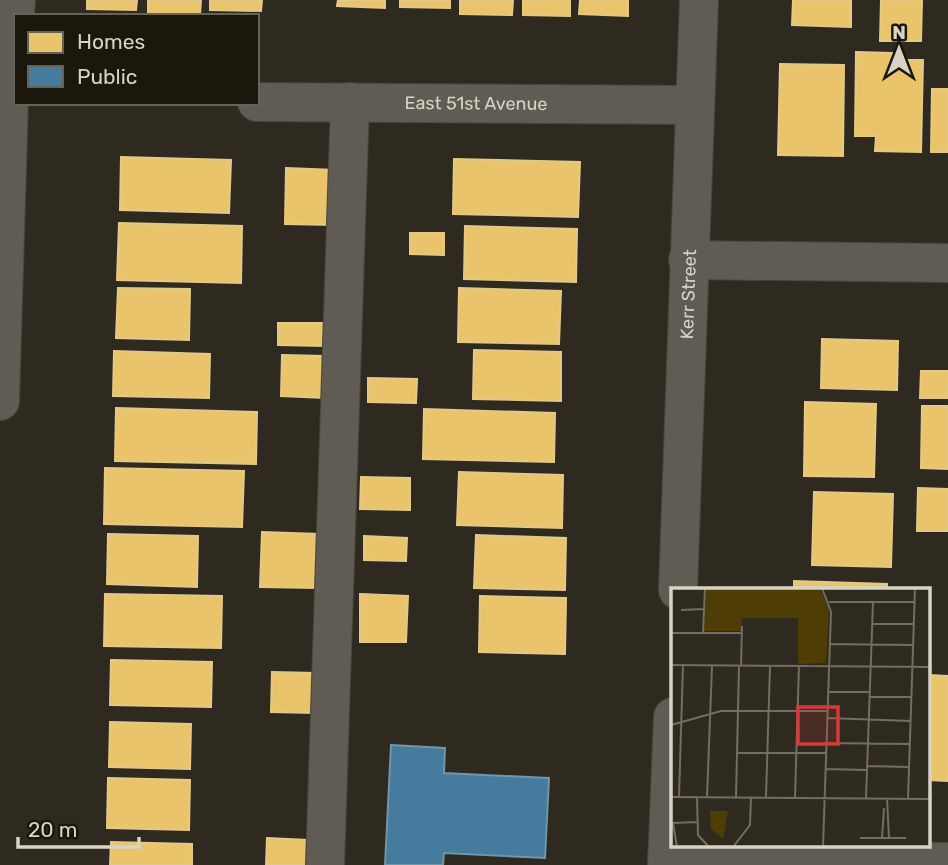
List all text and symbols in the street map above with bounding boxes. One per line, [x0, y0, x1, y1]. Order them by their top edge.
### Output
legend [14, 14, 259, 105]
north arrow [864, 14, 934, 84]
text: N [892, 21, 906, 44]
text: Homes [77, 29, 145, 54]
text: Public [77, 64, 137, 89]
street label: East 51st Avenue [404, 92, 548, 115]
street label: Kerr Street [676, 249, 701, 340]
inset map [671, 588, 930, 848]
scale bar [18, 806, 138, 850]
text: 20 m [28, 817, 77, 842]

